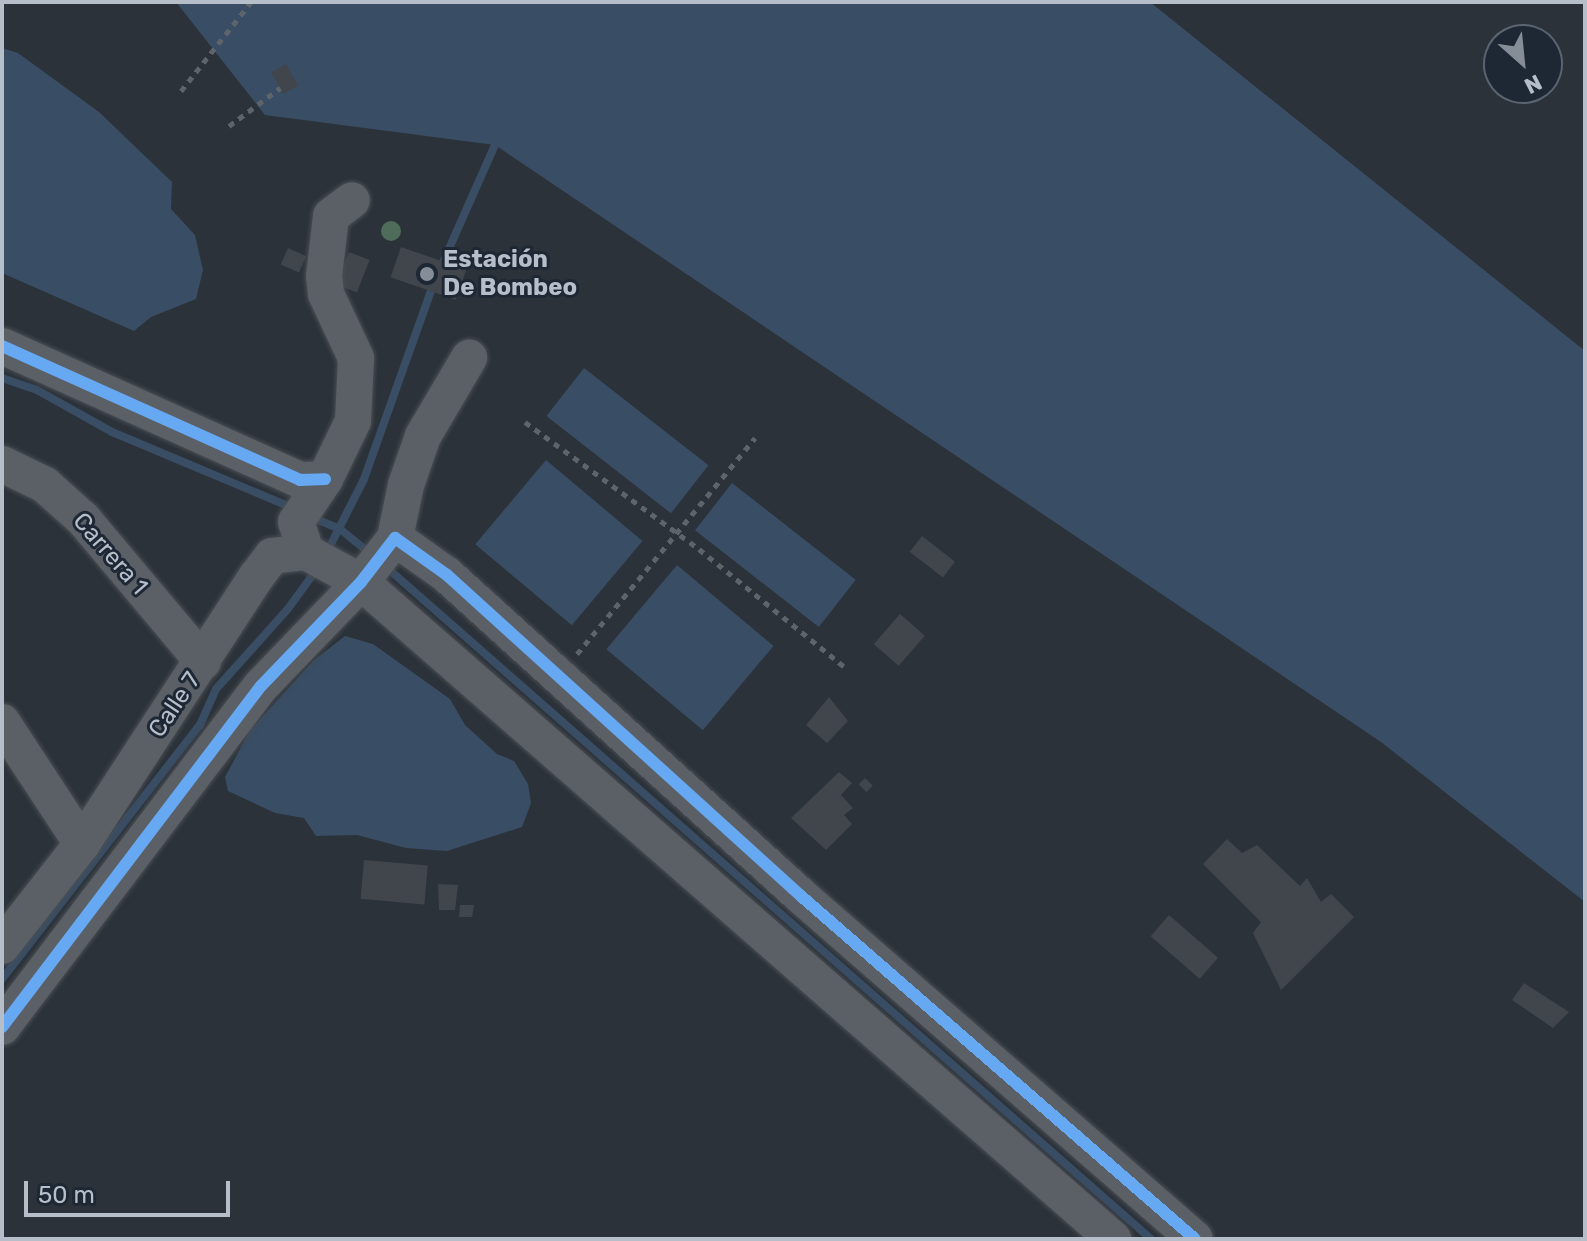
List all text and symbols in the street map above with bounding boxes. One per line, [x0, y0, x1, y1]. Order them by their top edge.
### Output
north arrow [1483, 24, 1563, 104]
text: N [1520, 68, 1546, 100]
place label: Estación De Bombeo [443, 246, 577, 302]
marker: Estación De Bombeo [418, 265, 436, 283]
street label: Carrera 1 [67, 507, 153, 601]
street label: Calle 7 [143, 667, 207, 743]
scale bar [28, 1165, 234, 1215]
text: 50 m [38, 1181, 95, 1209]

